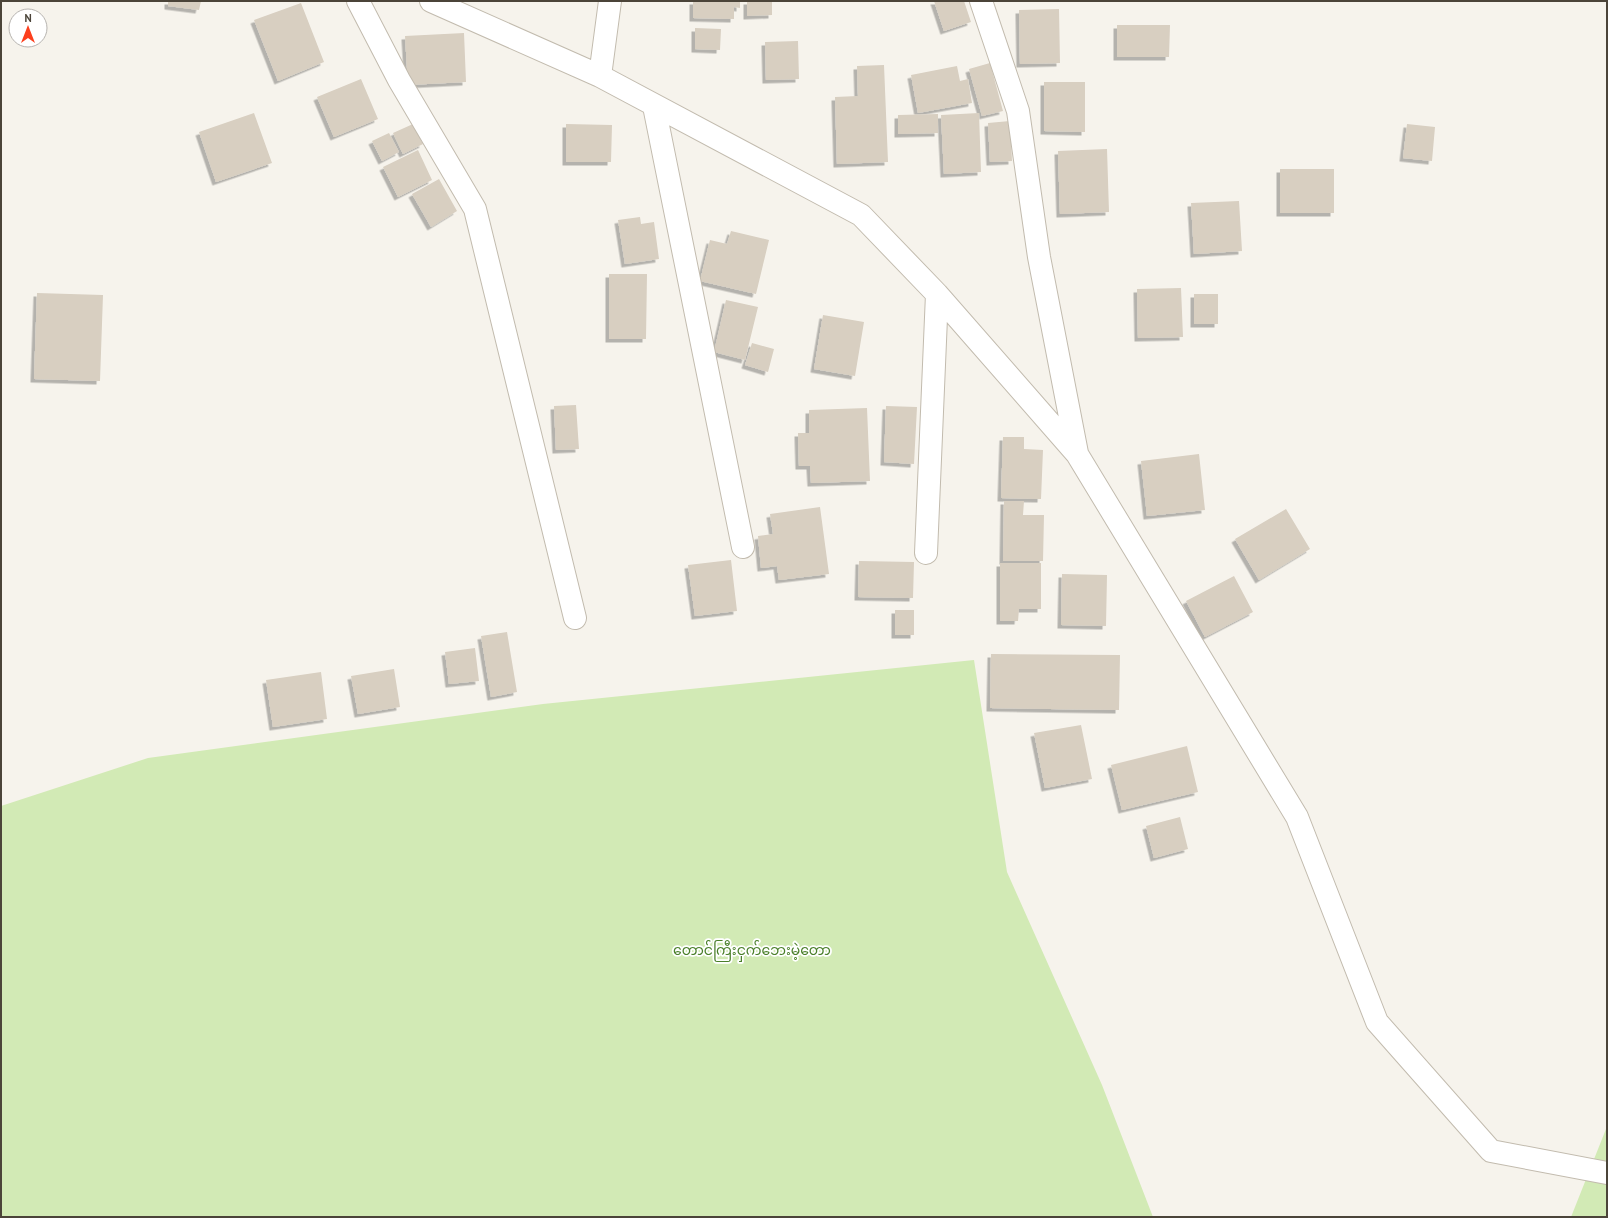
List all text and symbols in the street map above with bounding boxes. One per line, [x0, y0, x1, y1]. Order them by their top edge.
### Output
north arrow [8, 8, 48, 48]
text: N [24, 11, 32, 25]
park label: တောင်ကြီးငှက်ဘေးမဲ့တော [673, 940, 831, 962]

